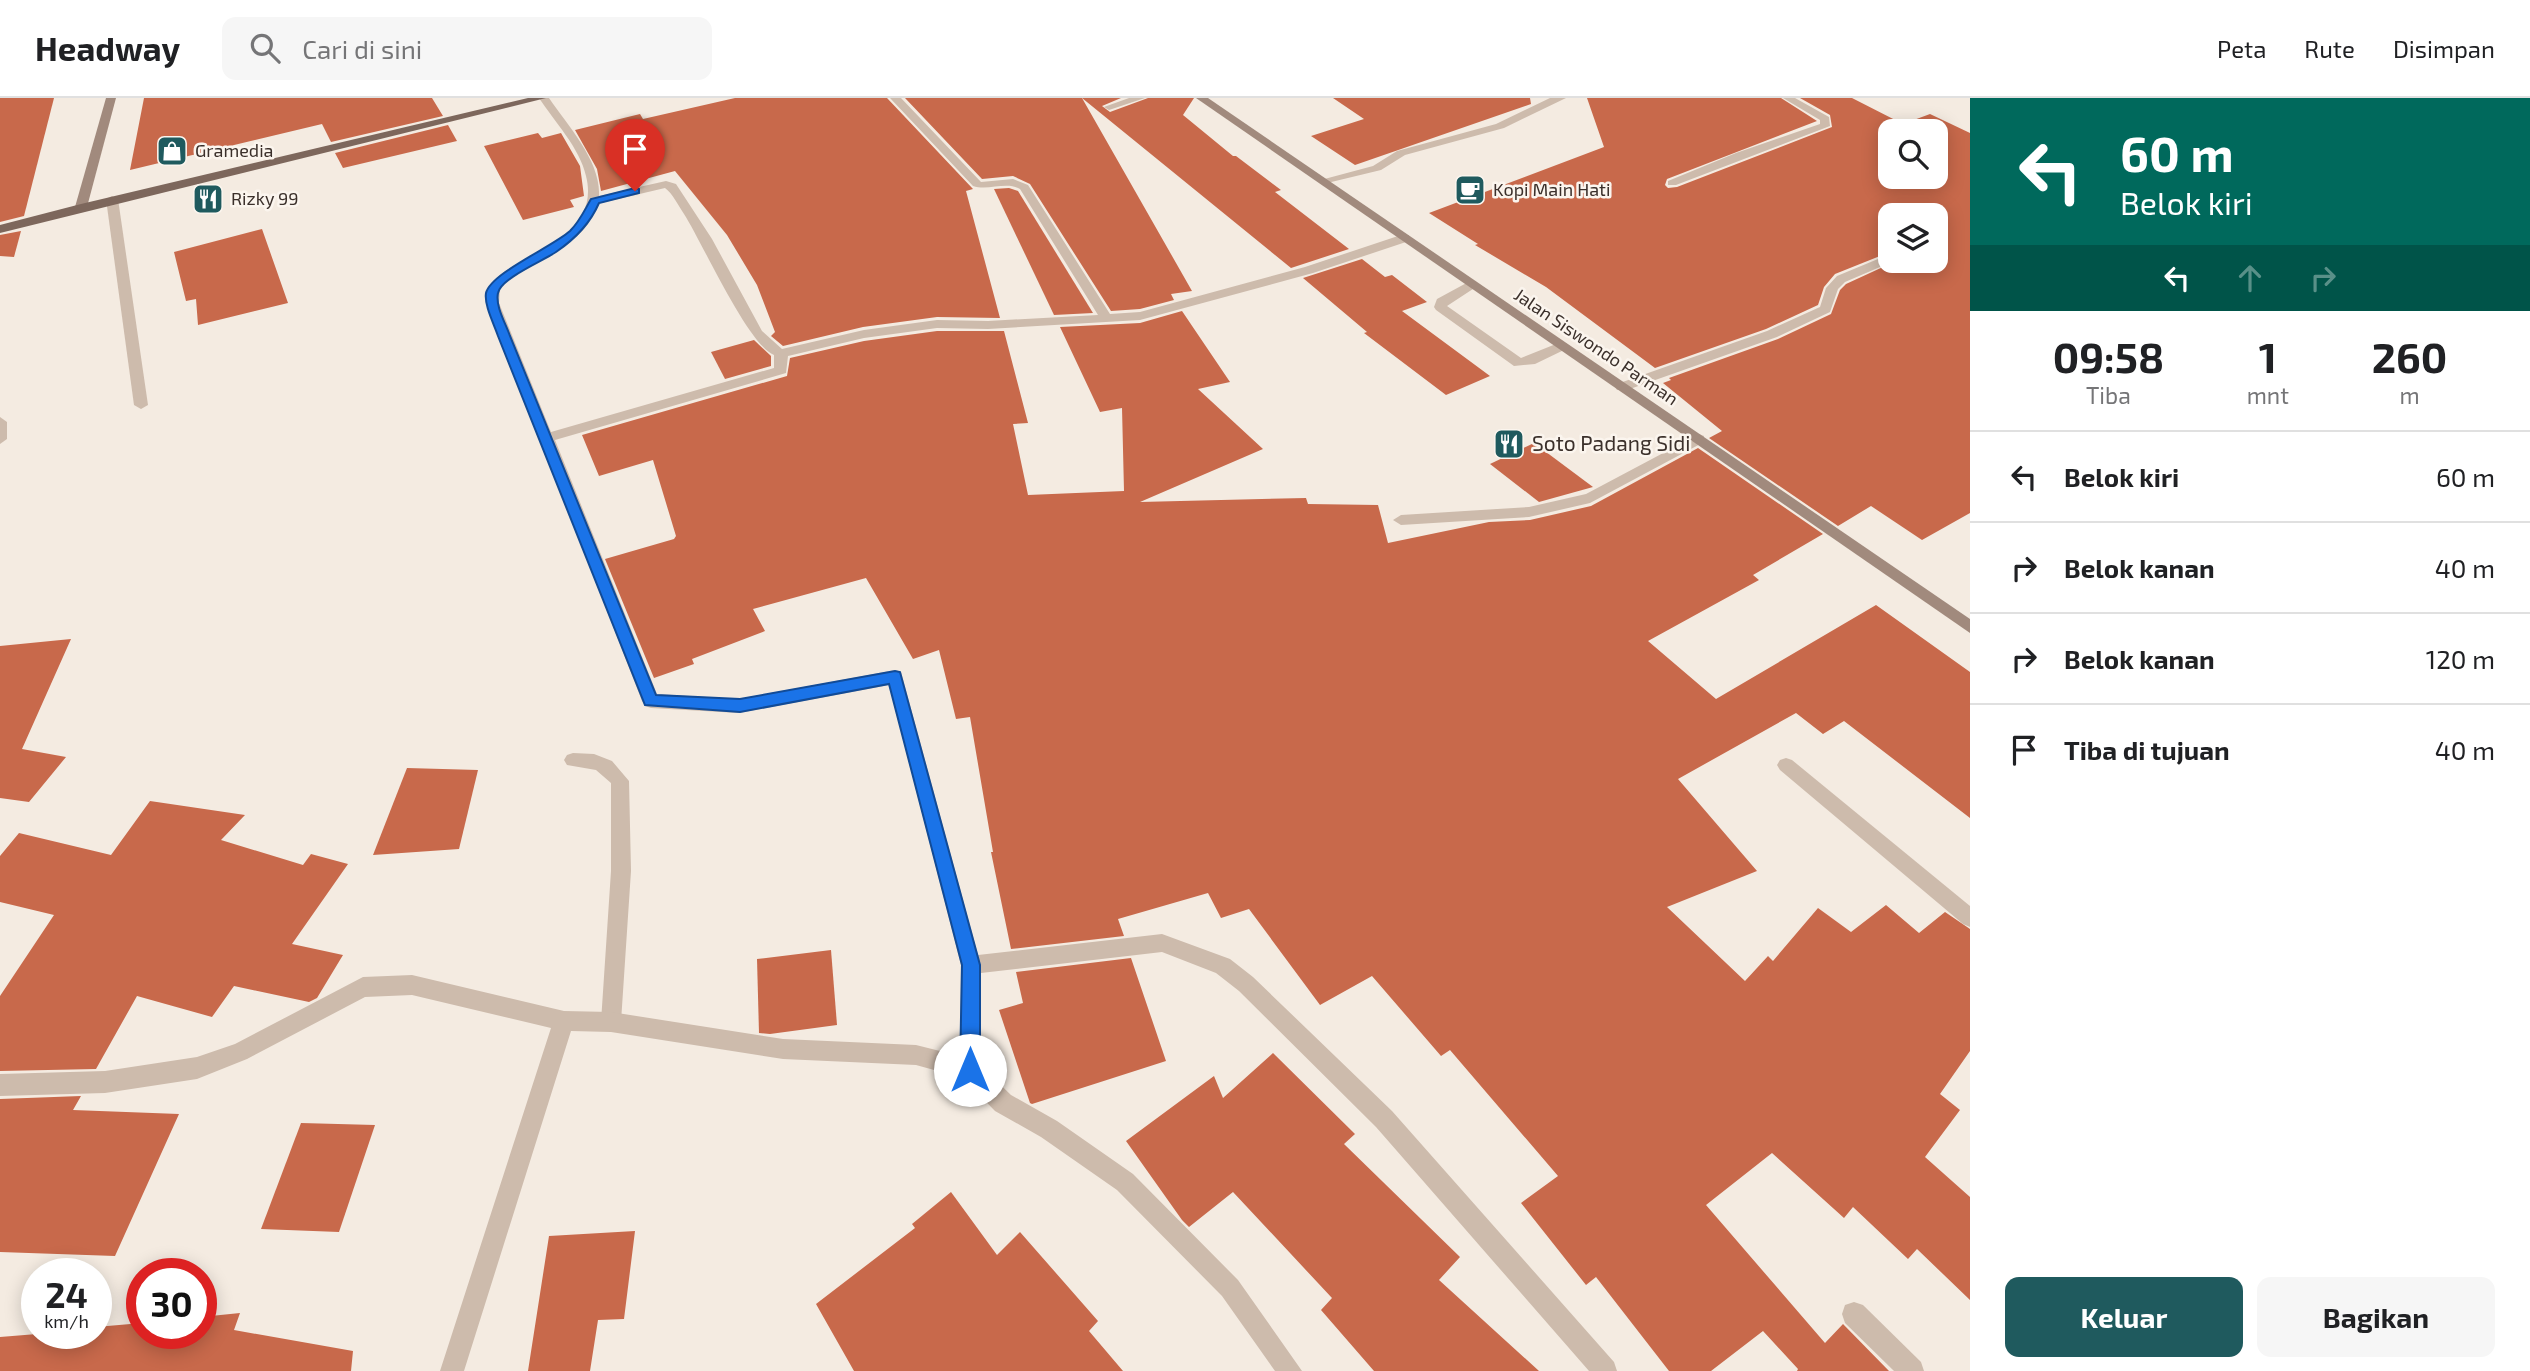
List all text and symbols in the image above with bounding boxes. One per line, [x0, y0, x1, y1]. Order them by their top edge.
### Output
search box [222, 17, 712, 80]
text: Headway [35, 28, 180, 68]
icon: search [246, 29, 284, 67]
text: Cari di sini [302, 33, 422, 64]
text: Peta [2217, 34, 2266, 63]
text: Rute [2304, 34, 2355, 63]
text: Disimpan [2393, 34, 2495, 63]
pin [605, 119, 665, 191]
map controls [1878, 119, 1948, 273]
button: search [1878, 119, 1948, 189]
text: 60 m [2120, 123, 2234, 182]
icon: left [2005, 126, 2096, 217]
icon: arrive [616, 130, 654, 168]
shop icon: Gramedia [155, 134, 189, 168]
place label: Gramedia [195, 139, 274, 161]
cafe icon: Kopi Main Hati [1453, 173, 1487, 207]
place label: Kopi Main Hati [1493, 178, 1610, 200]
restaurant icon: Rizky 99 [191, 182, 225, 216]
text: Belok kiri [2120, 183, 2253, 221]
place label: Rizky 99 [231, 187, 299, 209]
button: layers [1878, 203, 1948, 273]
icon: left [2158, 259, 2196, 297]
icon: ahead [2231, 259, 2269, 297]
icon: right [2304, 259, 2342, 297]
street label: Jalan Siswondo Parman [1510, 283, 1683, 409]
text: 09:58 [2053, 331, 2164, 381]
text: 1 [2259, 331, 2277, 381]
text: 260 [2372, 331, 2447, 381]
text: Tiba [2086, 381, 2131, 409]
text: mnt [2247, 381, 2289, 409]
text: m [2399, 381, 2420, 409]
restaurant icon: Soto Padang Sidi [1492, 427, 1526, 461]
place label: Soto Padang Sidi [1532, 430, 1691, 455]
icon: left [2005, 458, 2043, 496]
text: Belok kiri [2064, 461, 2179, 492]
text: 60 m [2436, 461, 2495, 492]
icon: right [2005, 549, 2043, 587]
text: Belok kanan [2064, 552, 2215, 583]
text: 40 m [2435, 552, 2495, 583]
icon: right [2005, 640, 2043, 678]
text: Belok kanan [2064, 643, 2215, 674]
text: 120 m [2426, 643, 2495, 674]
icon: arrive [2005, 731, 2043, 769]
text: Tiba di tujuan [2064, 734, 2230, 765]
text: 40 m [2435, 734, 2495, 765]
position arrow [933, 1033, 1007, 1107]
speed limit sign: 30 [126, 1258, 217, 1349]
text: 24 [45, 1273, 88, 1315]
button: Keluar [2005, 1277, 2243, 1357]
button: Bagikan [2257, 1277, 2495, 1357]
text: km/h [44, 1310, 89, 1332]

